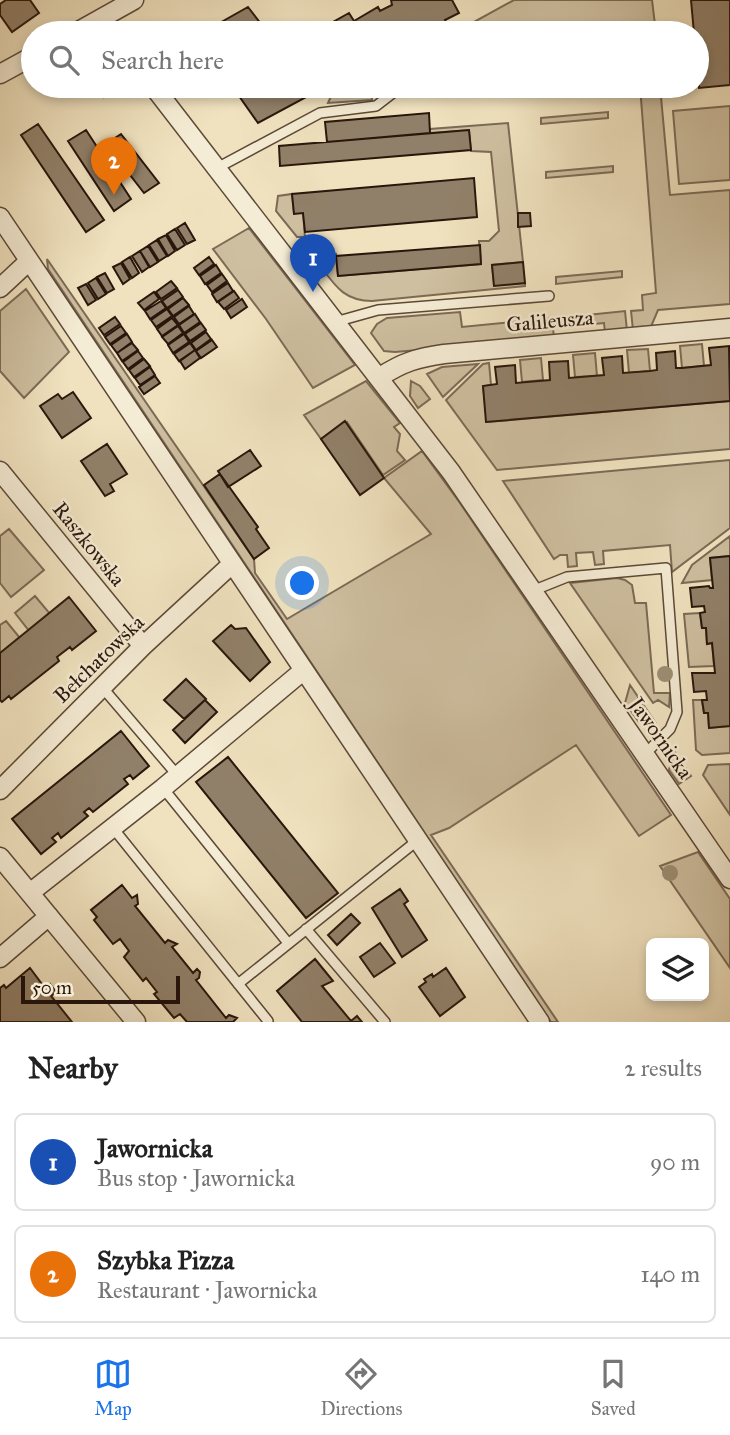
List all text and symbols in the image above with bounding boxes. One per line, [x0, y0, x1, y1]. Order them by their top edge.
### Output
search box [21, 21, 709, 98]
icon: search [45, 41, 83, 79]
text: Search here [101, 44, 224, 76]
pin: 2 [91, 137, 137, 195]
pin: 1 [290, 234, 336, 292]
street label: Galileusza [505, 304, 595, 338]
street label: Raszkowska [47, 497, 131, 592]
your location [285, 566, 319, 600]
street label: Bełchatowska [48, 609, 150, 709]
street label: Jawornicka [622, 691, 699, 784]
map controls [646, 938, 709, 1001]
button: layers [646, 938, 709, 1001]
scale bar [21, 973, 180, 1005]
text: 50 m [32, 976, 72, 999]
text: Nearby [28, 1050, 118, 1086]
text: 2 results [624, 1054, 702, 1082]
text: Jawornicka [97, 1132, 213, 1164]
text: 1 [48, 1148, 58, 1176]
text: 90 m [650, 1148, 700, 1176]
text: Bus stop · Jawornicka [97, 1164, 295, 1192]
text: Szybka Pizza [97, 1244, 234, 1276]
text: 2 [47, 1260, 59, 1288]
text: 140 m [640, 1260, 700, 1288]
text: Restaurant · Jawornicka [97, 1276, 317, 1304]
tab: Map [94, 1355, 132, 1420]
tab: Directions [320, 1355, 402, 1420]
tab: Saved [591, 1355, 636, 1420]

